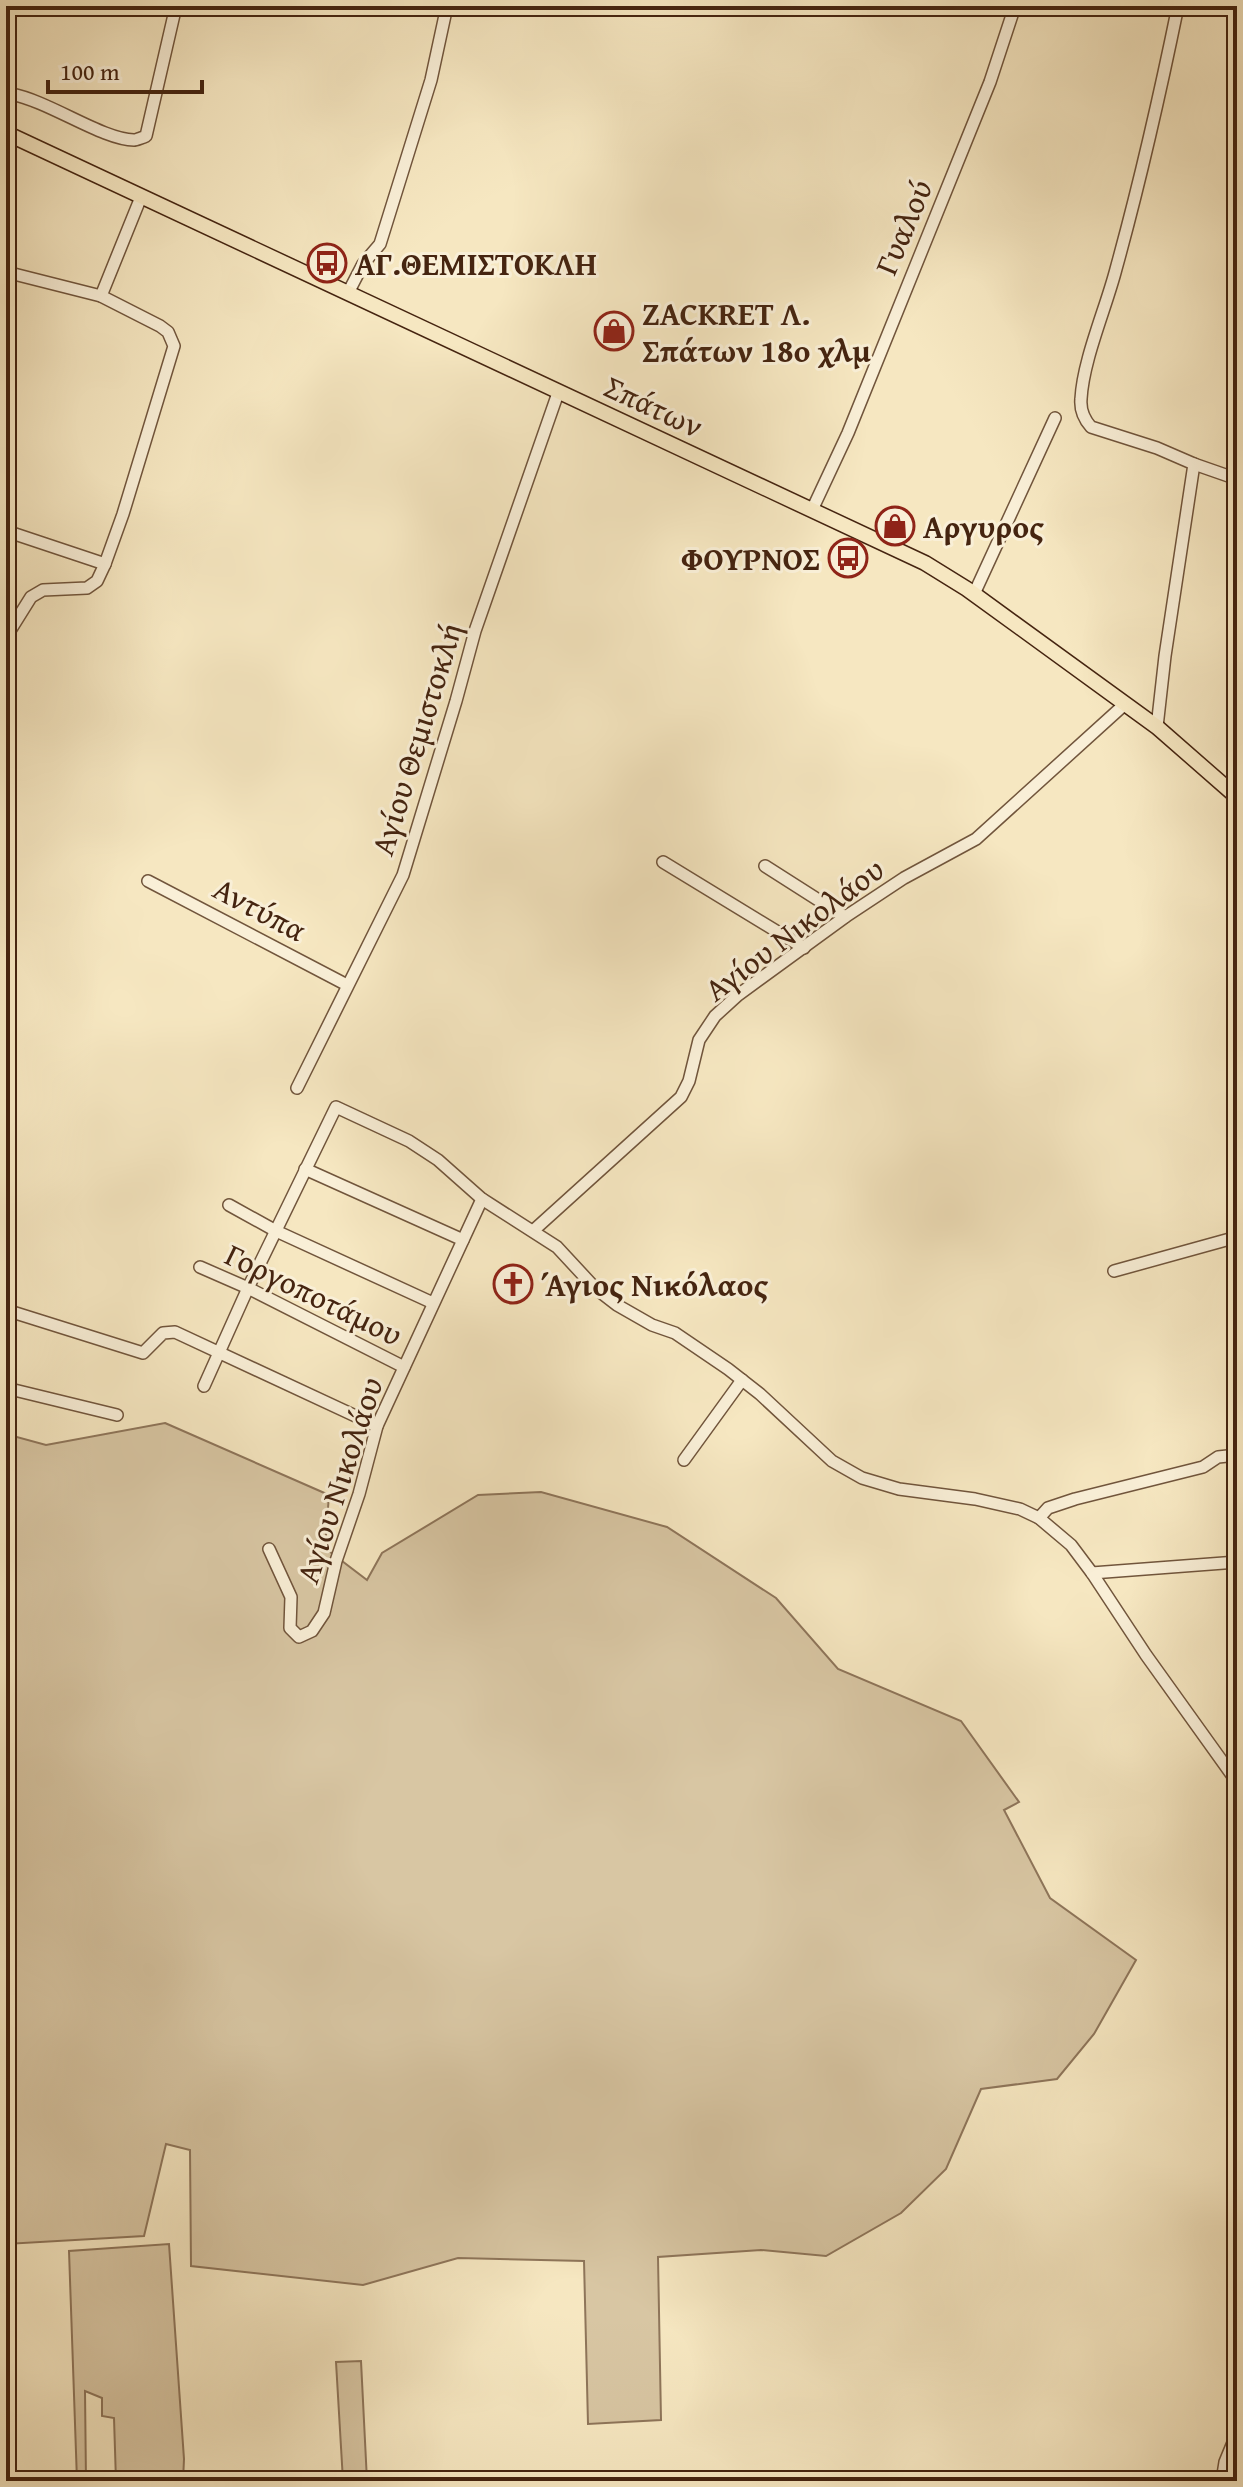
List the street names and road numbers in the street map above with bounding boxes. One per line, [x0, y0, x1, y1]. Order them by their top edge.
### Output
street label: Γυαλού [862, 172, 944, 282]
street label: Σπάτων [597, 363, 711, 449]
street label: Αγίου Θεμιστοκλή [358, 617, 474, 861]
street label: Αγίου Νικολάου [694, 846, 894, 1012]
street label: Αντύπα [205, 865, 315, 953]
street label: Γοργοποτάμου [217, 1231, 411, 1357]
street label: Αγίου Νικολάου [284, 1371, 394, 1589]

